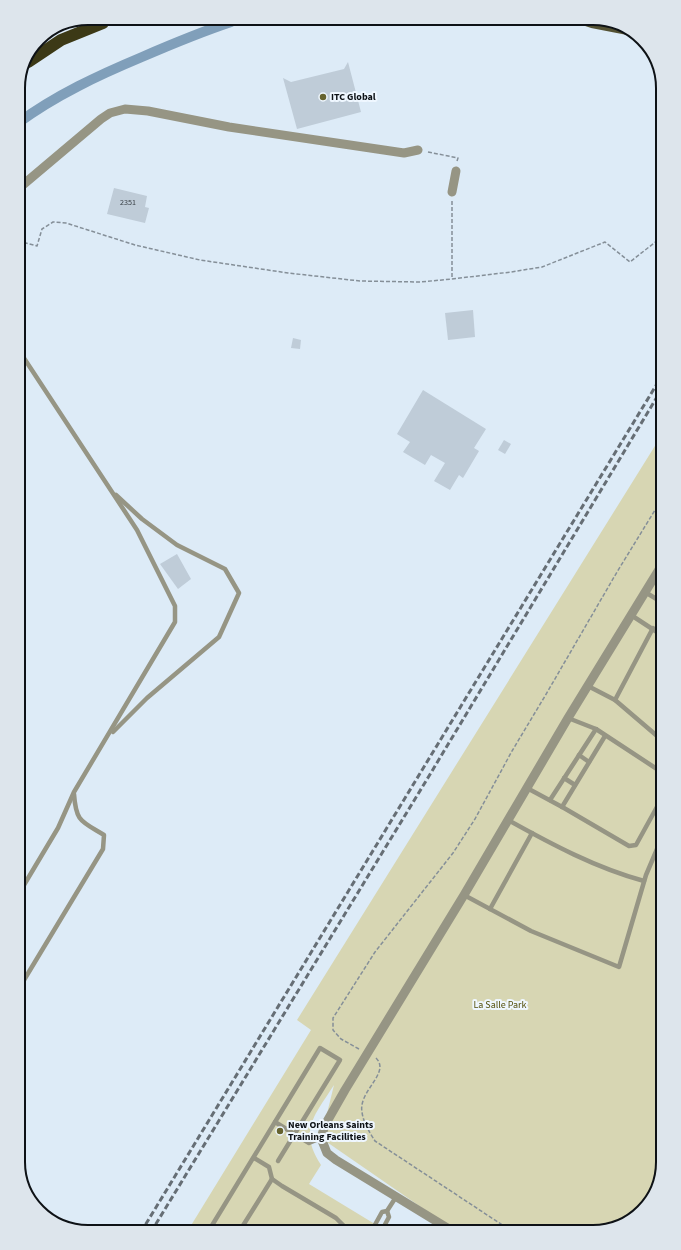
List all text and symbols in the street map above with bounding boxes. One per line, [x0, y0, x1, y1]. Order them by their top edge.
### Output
place label: ITC Global [331, 90, 376, 104]
marker: ITC Global [318, 92, 328, 102]
house number: 2351 [120, 197, 136, 208]
park label: La Salle Park [473, 998, 527, 1012]
place label: New Orleans Saints Training Facilities [288, 1118, 374, 1144]
marker: New Orleans Saints Training Facilities [275, 1126, 285, 1136]

